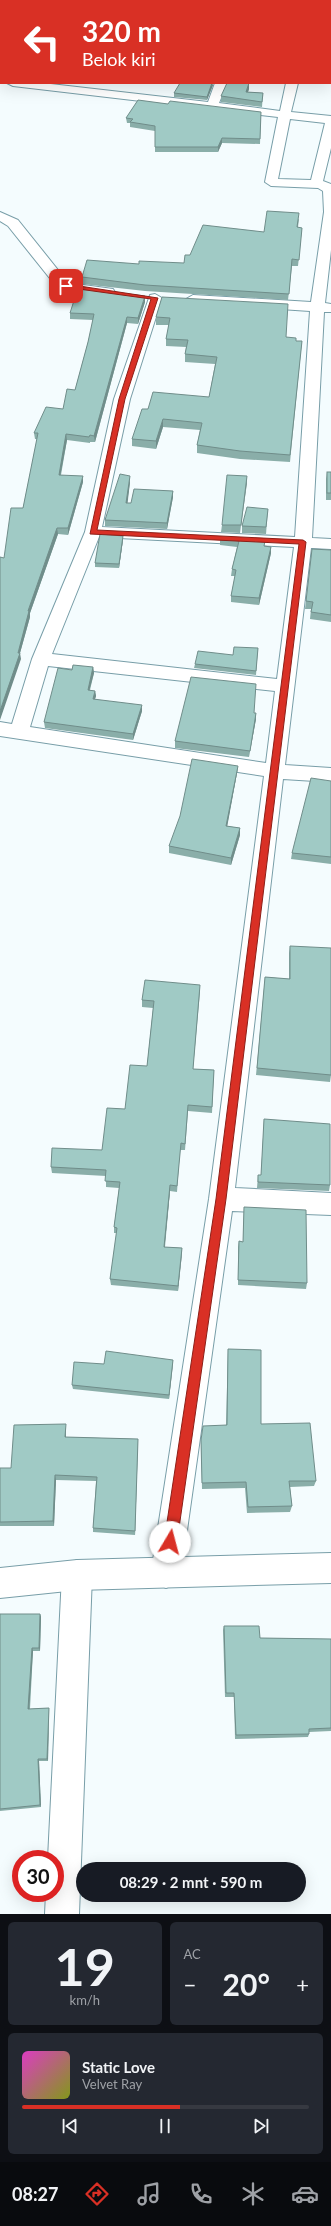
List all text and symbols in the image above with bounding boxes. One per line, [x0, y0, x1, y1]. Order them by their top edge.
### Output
text: 320 m [82, 14, 161, 48]
icon: left [16, 16, 68, 68]
text: Belok kiri [82, 48, 156, 70]
pin [49, 269, 83, 303]
icon: arrive [55, 275, 77, 297]
position arrow [149, 1521, 191, 1563]
speed limit sign: 30 [12, 1850, 64, 1902]
text: 08:29 · 2 mnt · 590 m [120, 1873, 262, 1891]
text: 19 [55, 1935, 115, 1997]
text: AC [184, 1946, 201, 1962]
text: 20° [223, 1966, 270, 2002]
text: − [184, 1971, 196, 1998]
text: + [296, 1971, 309, 1998]
text: km/h [70, 1992, 100, 2008]
text: Static Love [82, 2058, 155, 2076]
text: Velvet Ray [82, 2076, 142, 2092]
icon: previous [59, 2115, 81, 2137]
icon: pause [154, 2115, 176, 2137]
icon: next [250, 2115, 272, 2137]
icon: directions [83, 2180, 111, 2208]
icon: music [135, 2180, 163, 2208]
icon: phone [187, 2180, 215, 2208]
icon: climate [239, 2180, 267, 2208]
icon: car [291, 2180, 319, 2208]
text: 08:27 [12, 2183, 58, 2205]

